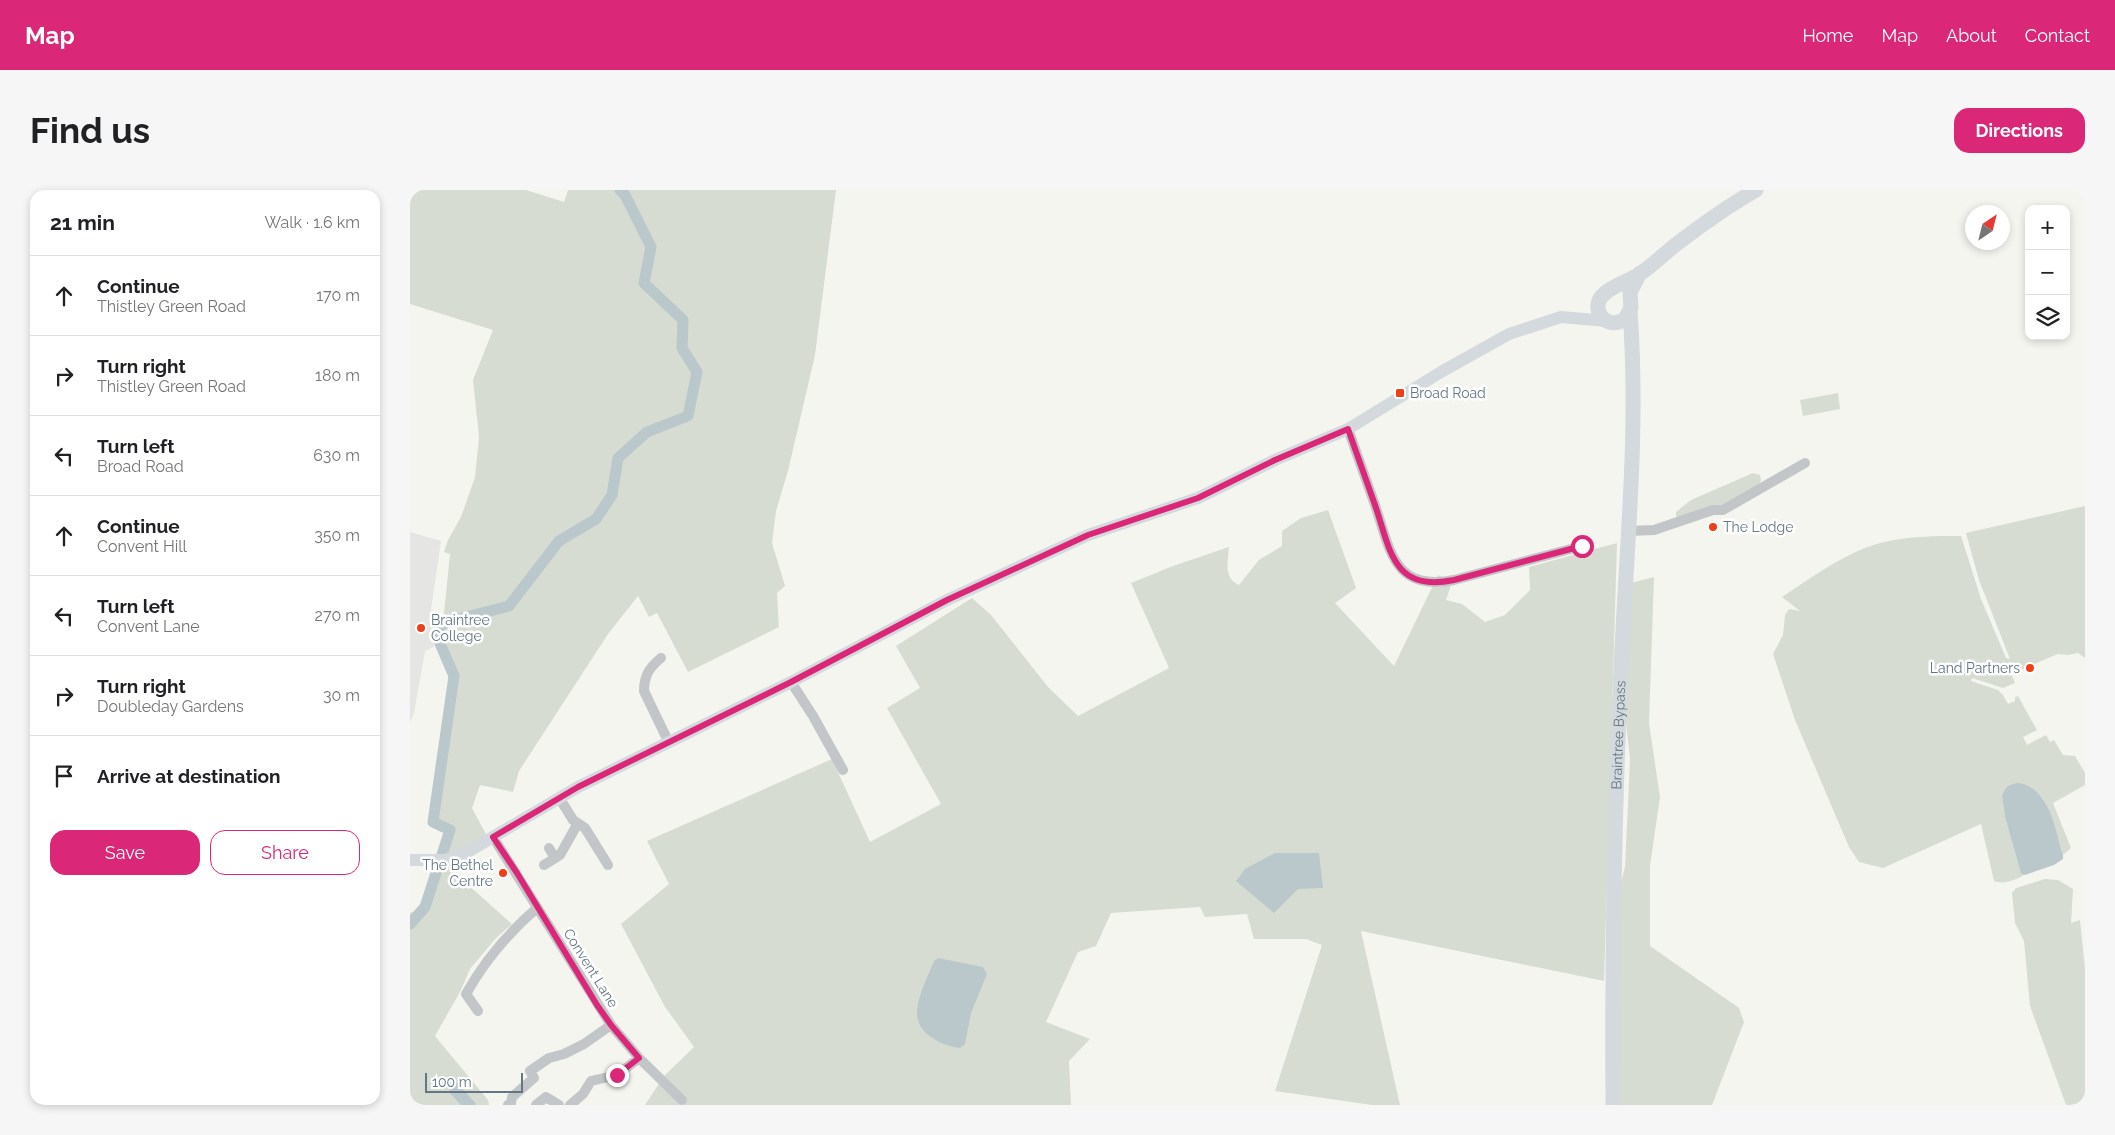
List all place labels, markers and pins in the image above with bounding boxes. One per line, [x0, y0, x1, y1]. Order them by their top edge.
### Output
place label: Broad Road [1410, 385, 1486, 401]
marker: Broad Road [1394, 387, 1406, 399]
place label: The Lodge [1723, 519, 1793, 535]
marker: The Lodge [1707, 521, 1719, 533]
place label: Braintree College [431, 612, 490, 644]
marker: Braintree College [415, 622, 427, 634]
place label: Land Partners [1930, 660, 2020, 676]
marker: Land Partners [2024, 662, 2036, 674]
place label: The Bethel Centre [422, 857, 493, 889]
marker: The Bethel Centre [497, 867, 509, 879]

